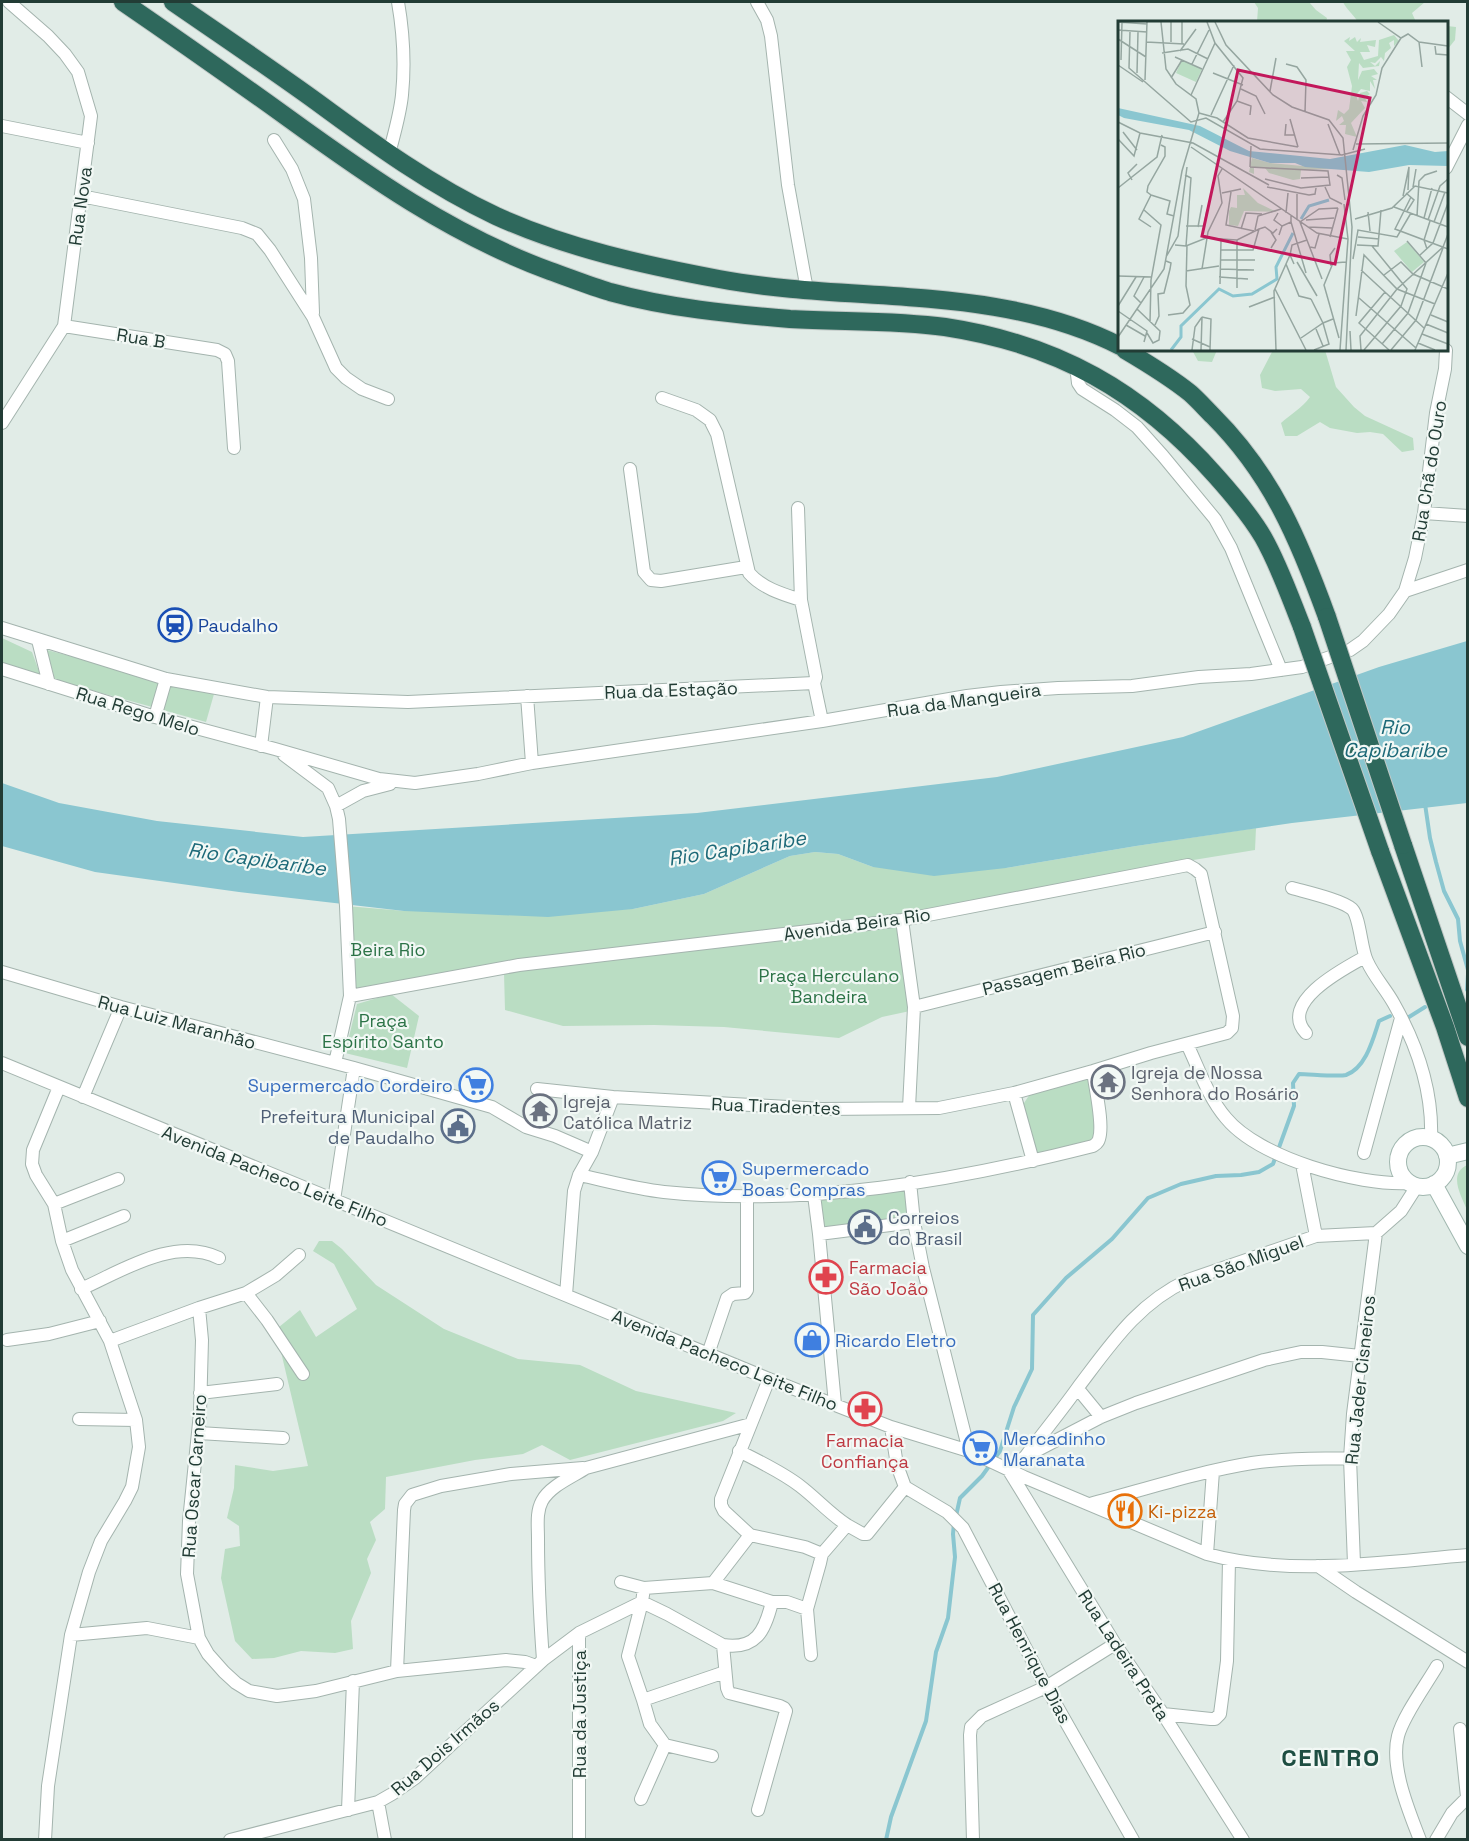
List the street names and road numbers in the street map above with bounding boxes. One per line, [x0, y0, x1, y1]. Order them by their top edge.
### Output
street label: Rua Nova [63, 165, 97, 247]
street label: Rua B [115, 323, 167, 353]
street label: Rua Chã do Ouro [1406, 399, 1452, 543]
street label: Rua da Estação [604, 676, 738, 704]
street label: Rua da Mangueira [885, 678, 1043, 722]
street label: Rua Rego Melo [73, 681, 203, 741]
street label: Avenida Beira Rio [782, 902, 932, 946]
street label: Passagem Beira Rio [980, 938, 1148, 1000]
street label: Rua Luiz Maranhão [95, 990, 259, 1054]
street label: Rua Tiradentes [711, 1092, 841, 1120]
street label: Avenida Pacheco Leite Filho [159, 1120, 391, 1232]
street label: Rua São Miguel [1175, 1230, 1307, 1296]
street label: Rua Jader Cisneiros [1340, 1294, 1380, 1466]
street label: Avenida Pacheco Leite Filho [609, 1304, 841, 1416]
street label: Rua Oscar Carneiro [177, 1394, 211, 1558]
street label: Rua Henrique Dias [983, 1579, 1077, 1727]
street label: Rua Ladeira Preta [1073, 1585, 1175, 1725]
street label: Rua da Justiça [568, 1650, 591, 1778]
street label: Rua Dois Irmãos [386, 1694, 504, 1800]

